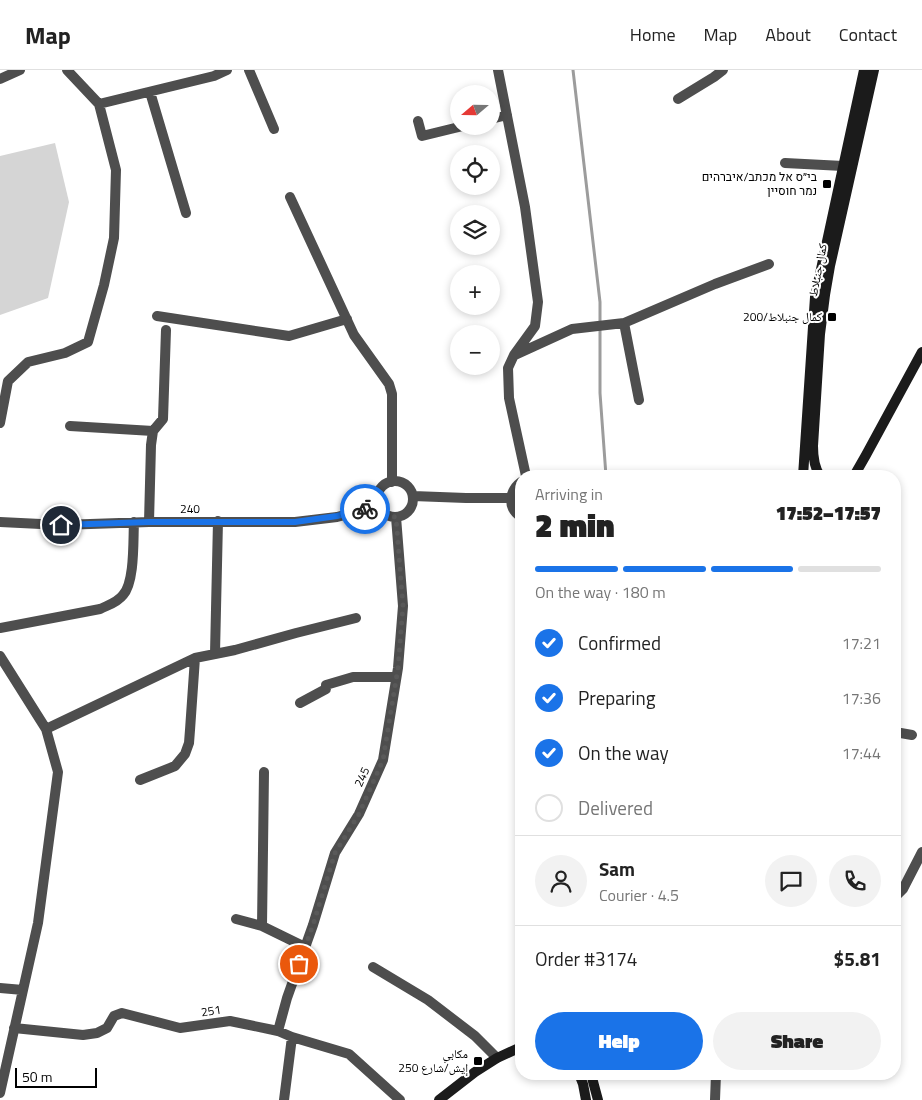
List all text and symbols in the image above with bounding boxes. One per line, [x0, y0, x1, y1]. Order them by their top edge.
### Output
text: Map [25, 17, 71, 53]
text: Home [630, 21, 676, 48]
text: Map [704, 21, 737, 48]
text: About [765, 21, 811, 48]
text: Contact [839, 21, 897, 48]
north arrow [450, 85, 500, 135]
map controls [450, 85, 500, 375]
button: locate [450, 145, 500, 195]
place label: בי״ס אל מכתב/איברהים נמר חוסיין [702, 167, 818, 200]
marker: בי״ס אל מכתב/איברהים נמר חוסיין [821, 178, 833, 190]
button: layers [450, 205, 500, 255]
street label: كمال جنبلاط [803, 242, 832, 298]
button: + [450, 265, 500, 315]
place label: 200/كمال جنبلاط [743, 307, 822, 326]
marker: 200/كمال جنبلاط [826, 311, 838, 323]
button: − [450, 325, 500, 375]
text: Arriving in [535, 482, 603, 506]
courier [340, 484, 390, 534]
icon: bike [351, 495, 379, 523]
text: 17:52–17:57 [776, 498, 881, 527]
street label: 240 [180, 499, 200, 518]
text: 2 min [535, 501, 615, 549]
pin [40, 504, 82, 546]
icon: home [47, 511, 75, 539]
text: On the way · 180 m [535, 580, 666, 604]
text: Confirmed [578, 628, 661, 657]
icon: check [535, 629, 563, 657]
text: 17:21 [842, 631, 881, 655]
text: Preparing [578, 683, 655, 712]
icon: check [535, 684, 563, 712]
text: 17:36 [842, 686, 881, 710]
text: On the way [578, 738, 669, 767]
icon: check [535, 739, 563, 767]
text: 17:44 [842, 741, 881, 765]
street label: 245 [349, 763, 374, 790]
text: Delivered [578, 793, 653, 822]
text: Sam [599, 854, 635, 883]
button: person [535, 855, 587, 907]
button: chat [765, 855, 817, 907]
button: phone [829, 855, 881, 907]
text: Courier · 4.5 [599, 883, 679, 907]
pin [278, 943, 320, 985]
text: Order #3174 [535, 944, 637, 973]
text: $5.81 [834, 944, 881, 973]
icon: bag [285, 950, 313, 978]
street label: 251 [199, 1000, 222, 1021]
button: Help [535, 1012, 703, 1070]
button: Share [713, 1012, 881, 1070]
place label: مكابي إيش/شارع 250 [398, 1044, 468, 1077]
marker: مكابي إيش/شارع 250 [472, 1055, 484, 1067]
scale bar [15, 1065, 98, 1088]
text: 50 m [22, 1066, 52, 1087]

